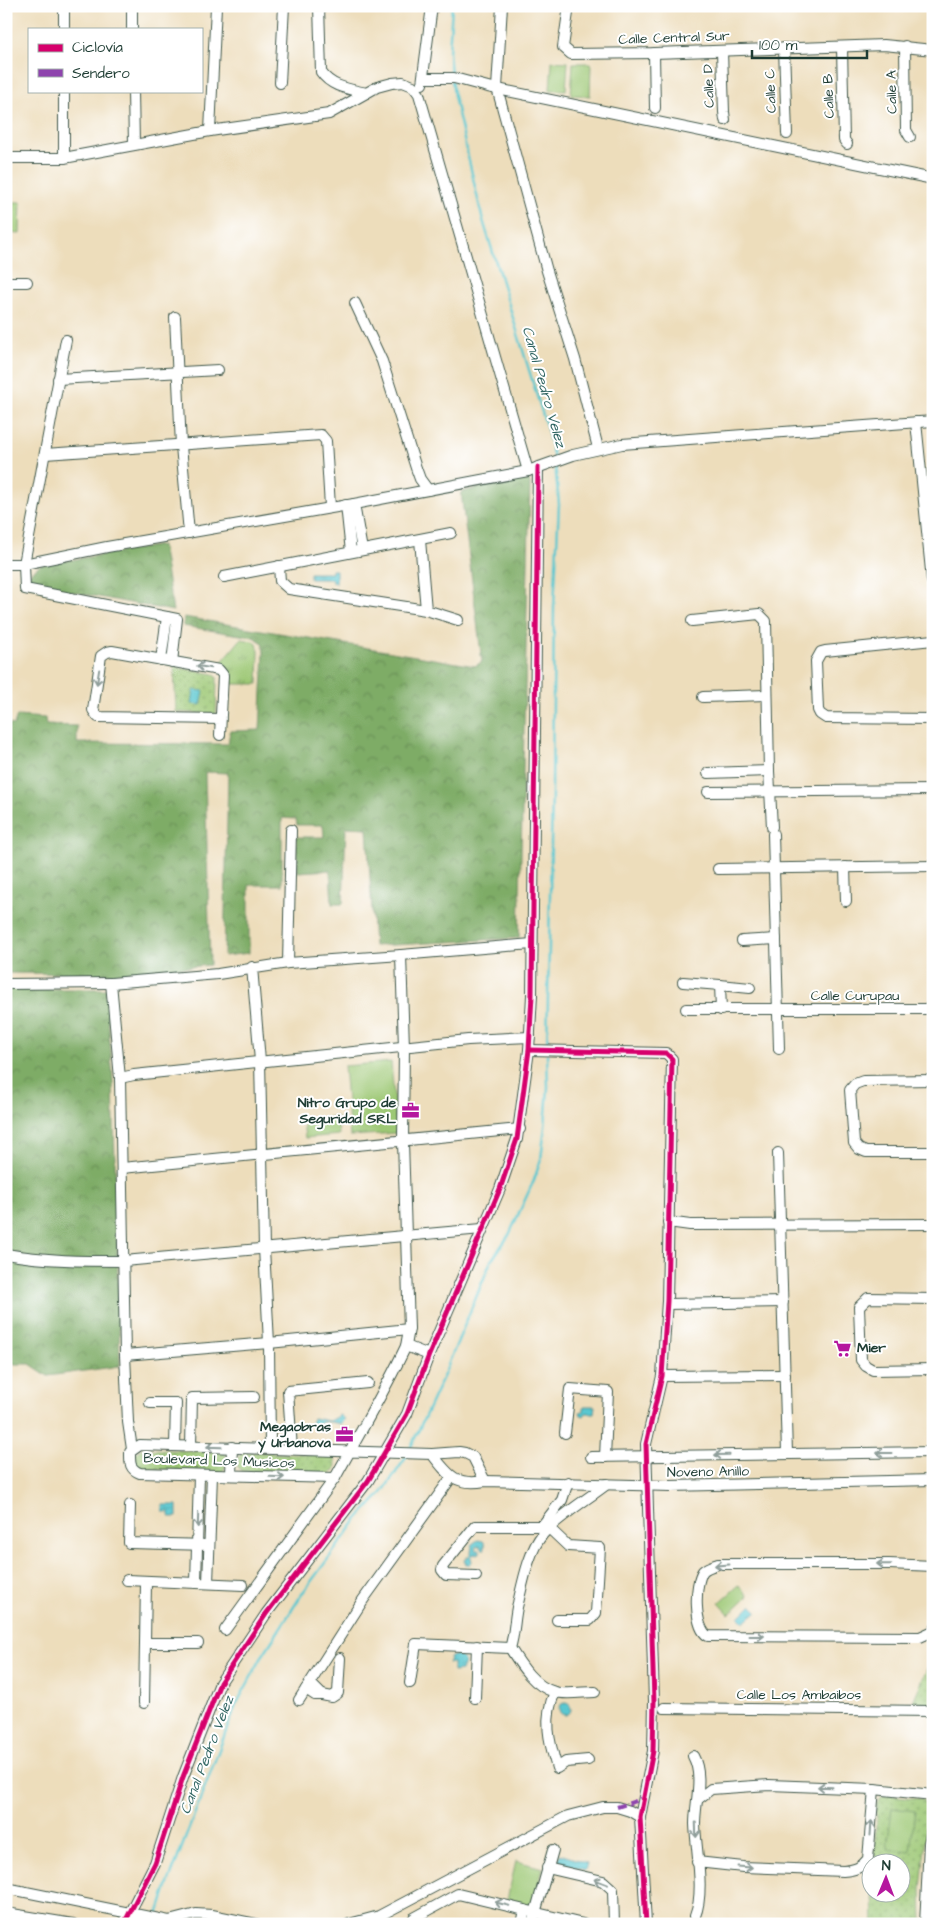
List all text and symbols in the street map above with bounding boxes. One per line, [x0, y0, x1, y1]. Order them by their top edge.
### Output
street label: Calle Central Sur [618, 26, 730, 50]
legend [28, 28, 202, 92]
scale bar [752, 28, 866, 60]
text: 100 m [759, 35, 798, 56]
text: Ciclovía [72, 37, 123, 58]
text: Sendero [72, 63, 130, 84]
street label: Calle D [698, 64, 720, 108]
street label: Calle C [760, 68, 782, 114]
street label: Calle A [882, 70, 902, 114]
street label: Calle B [818, 73, 840, 119]
water label: Canal Pedro Velez [517, 324, 572, 452]
one-way arrow [196, 662, 212, 672]
one-way arrow [93, 669, 103, 685]
street label: Calle Curupau [811, 986, 899, 1006]
place label: Nitro Grupo de Seguridad SRL [298, 1093, 396, 1130]
office icon: Nitro Grupo de Seguridad SRL [400, 1101, 420, 1121]
supermarket icon: Mier [833, 1338, 853, 1358]
place label: Mier [857, 1338, 886, 1358]
place label: Megaobras y Urbanova [258, 1417, 332, 1453]
office icon: Megaobras y Urbanova [335, 1425, 355, 1445]
one-way arrow [206, 1442, 222, 1452]
street label: Boulevard Los Musicos [143, 1448, 295, 1474]
one-way arrow [876, 1448, 892, 1458]
one-way arrow [714, 1450, 730, 1460]
street label: Noveno Anillo [667, 1461, 749, 1483]
one-way arrow [269, 1472, 285, 1482]
one-way arrow [193, 1512, 202, 1528]
one-way arrow [876, 1559, 892, 1569]
one-way arrow [714, 1560, 730, 1570]
one-way arrow [748, 1631, 765, 1641]
street label: Calle Los Ambaibos [737, 1685, 861, 1705]
water label: Canal Pedro Velez [175, 1691, 240, 1817]
one-way arrow [817, 1782, 834, 1792]
one-way arrow [866, 1821, 875, 1837]
one-way arrow [691, 1822, 700, 1838]
north arrow [862, 1852, 912, 1902]
text: N [882, 1856, 891, 1876]
one-way arrow [737, 1863, 753, 1872]
one-way arrow [594, 1877, 609, 1886]
one-way arrow [494, 1899, 510, 1908]

